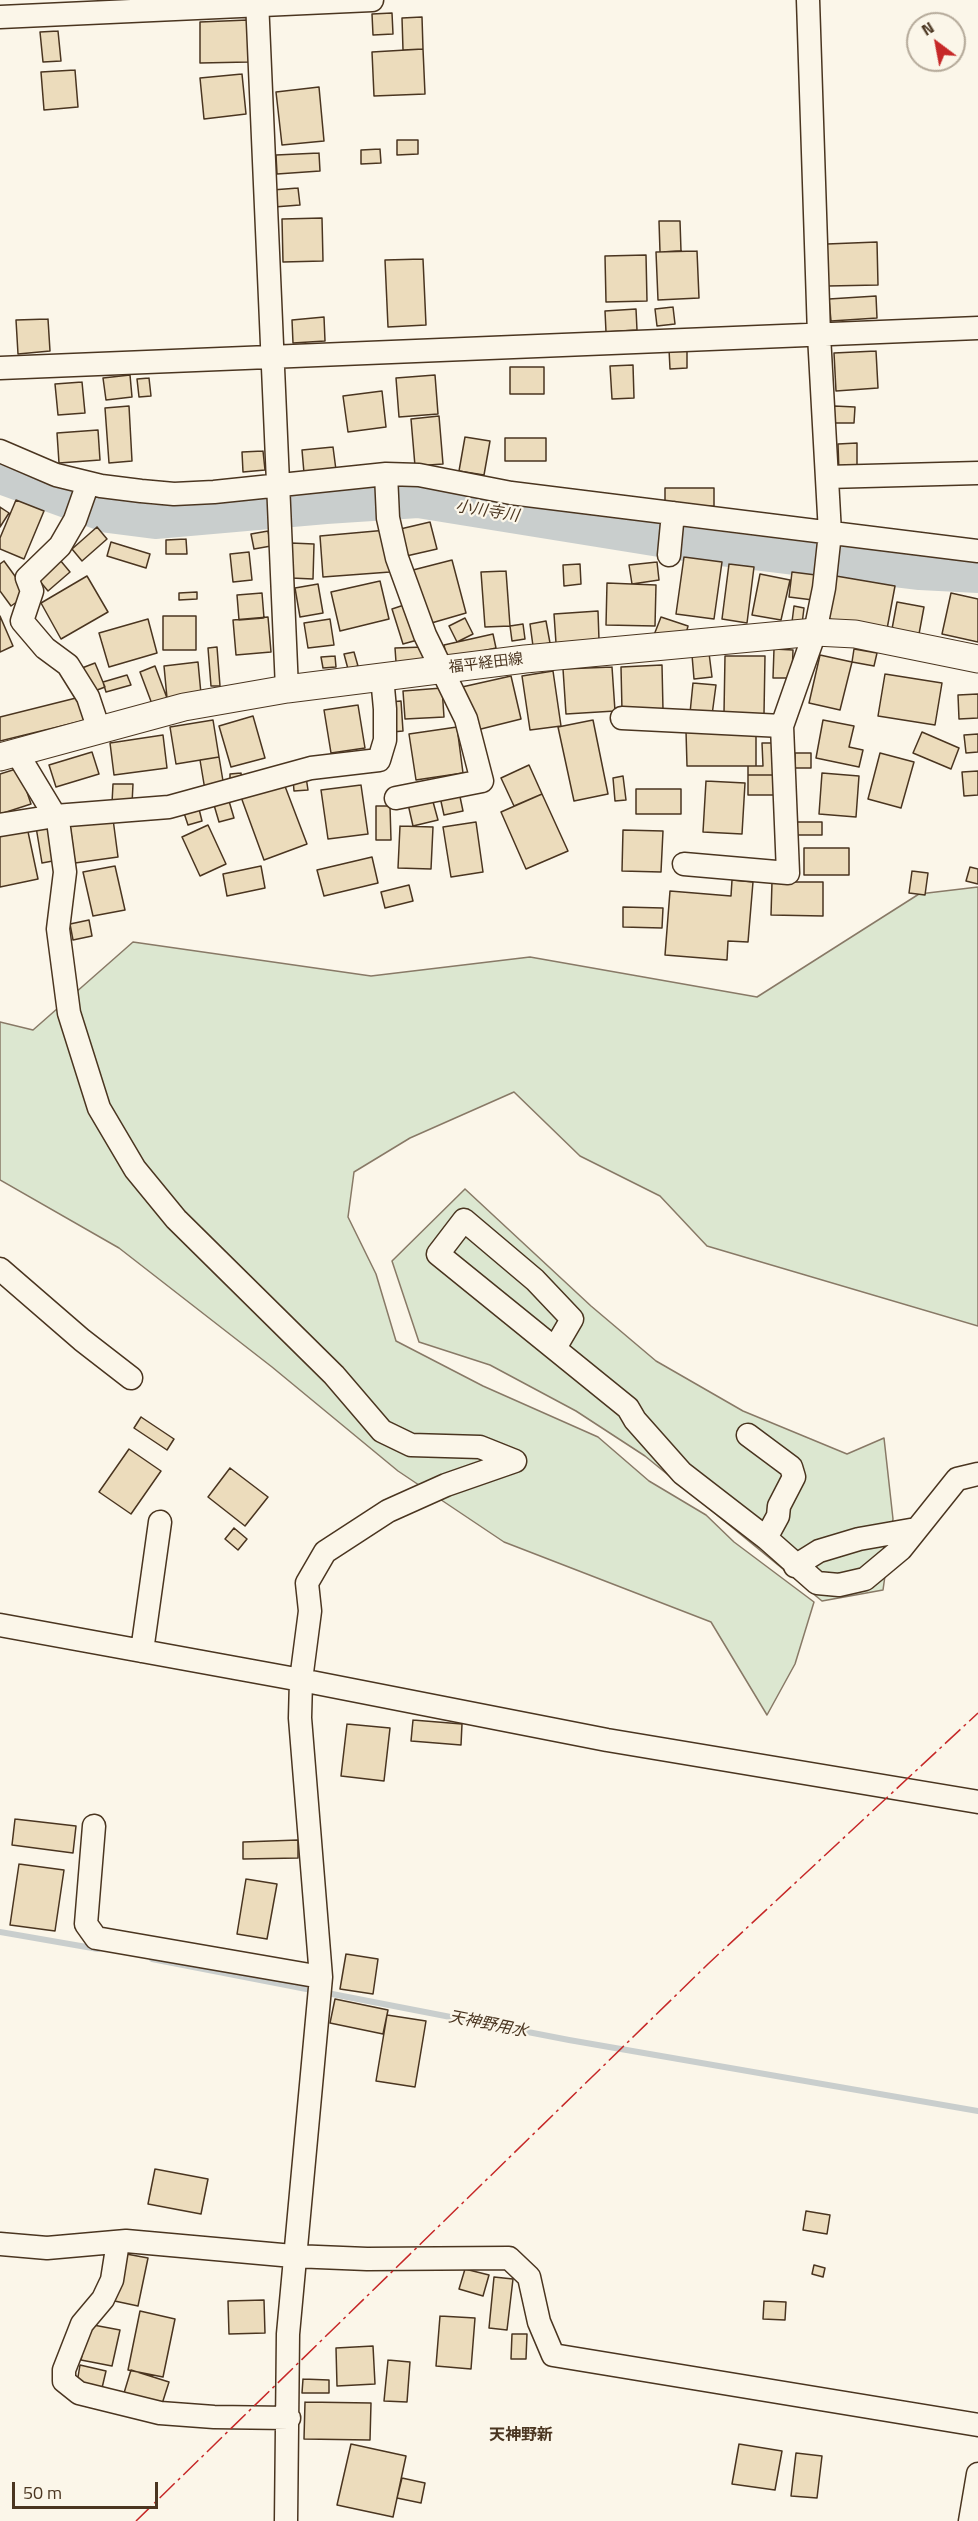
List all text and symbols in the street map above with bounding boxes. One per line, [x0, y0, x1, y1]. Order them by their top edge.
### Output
north arrow [906, 12, 966, 72]
text: N [916, 15, 939, 42]
water label: 小川寺川 [454, 498, 520, 526]
street label: 福平経田線 [448, 650, 524, 678]
water label: 天神野用水 [447, 2008, 529, 2042]
district label: 天神野新 [489, 2426, 553, 2446]
scale bar [15, 2470, 160, 2508]
text: 50 m [23, 2479, 62, 2506]

